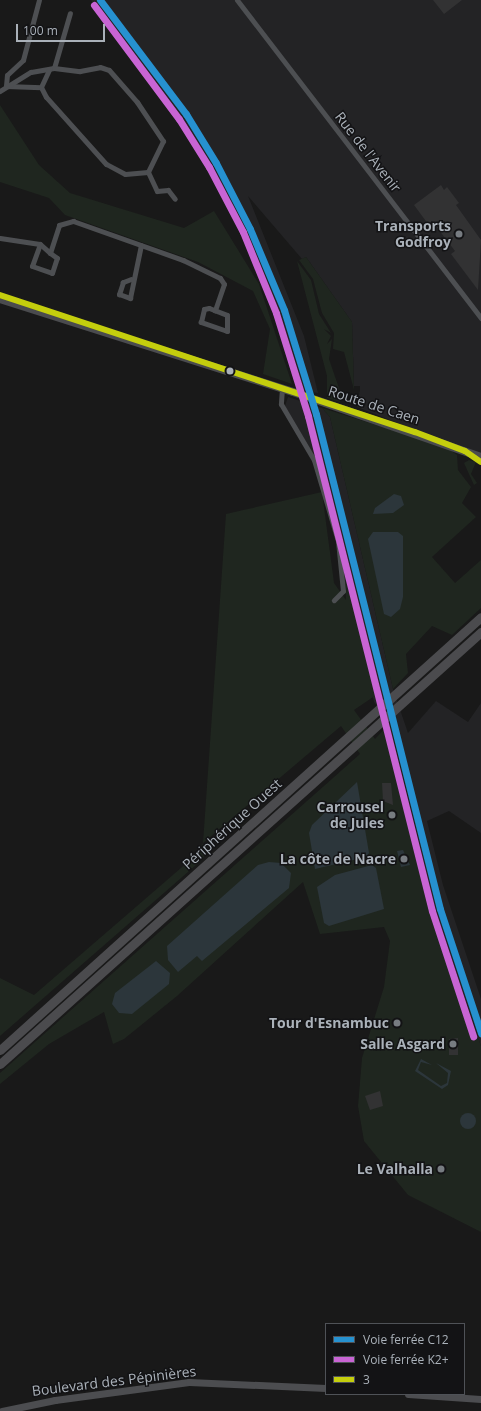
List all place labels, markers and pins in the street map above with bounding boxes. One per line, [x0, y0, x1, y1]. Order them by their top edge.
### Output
place label: Transports Godfroy [375, 218, 451, 250]
marker: Transports Godfroy [454, 229, 464, 239]
unlabelled marker [225, 366, 235, 376]
place label: Carrousel de Jules [317, 799, 384, 832]
marker: Carrousel de Jules [387, 810, 397, 820]
place label: La côte de Nacre [280, 851, 396, 867]
marker: La côte de Nacre [399, 854, 409, 864]
place label: Tour d'Esnambuc [269, 1015, 389, 1031]
marker: Tour d'Esnambuc [392, 1018, 402, 1028]
place label: Salle Asgard [360, 1036, 445, 1052]
marker: Salle Asgard [448, 1039, 458, 1049]
place label: Le Valhalla [357, 1161, 433, 1177]
marker: Le Valhalla [436, 1164, 446, 1174]

